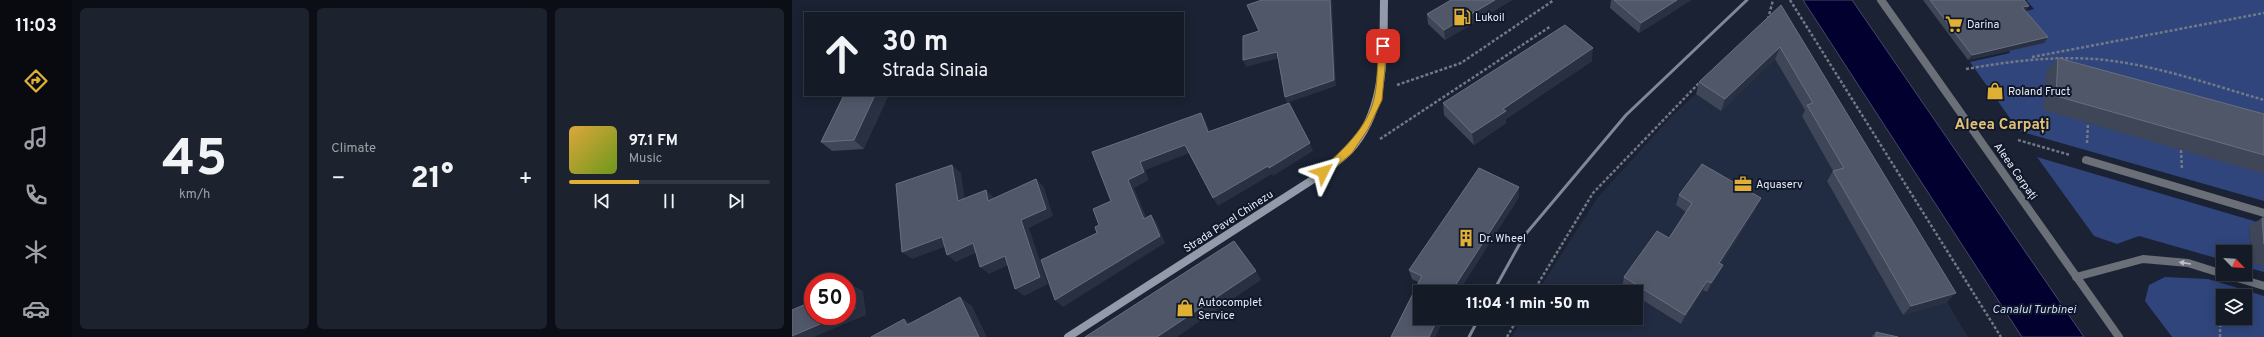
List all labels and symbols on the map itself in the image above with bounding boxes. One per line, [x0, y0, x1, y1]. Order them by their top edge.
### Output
fuel station icon: Lukoil [1452, 7, 1472, 27]
place label: Lukoil [1475, 11, 1505, 25]
supermarket icon: Darina [1944, 14, 1964, 34]
place label: Darina [1967, 18, 1999, 32]
pin [1366, 29, 1400, 63]
shop icon: Roland Fruct [1985, 81, 2005, 101]
place label: Roland Fruct [2008, 85, 2070, 99]
district label: Aleea Carpați [1955, 116, 2049, 135]
street label: Aleea Carpați [1990, 140, 2040, 203]
position arrow [1302, 151, 1344, 193]
office icon: Aquaserv [1733, 174, 1753, 194]
place label: Aquaserv [1756, 178, 1803, 192]
street label: Strada Pavel Chinezu [1181, 188, 1276, 256]
building icon: Dr. Wheel [1456, 228, 1476, 248]
place label: Dr. Wheel [1479, 232, 1526, 246]
north arrow [2216, 245, 2252, 281]
one-way arrow [2179, 260, 2192, 266]
speed limit sign: 50 [804, 273, 856, 325]
place label: Autocomplet Service [1198, 296, 1262, 323]
shop icon: Autocomplet Service [1175, 298, 1195, 318]
water label: Canalul Turbinei [1992, 302, 2077, 318]

